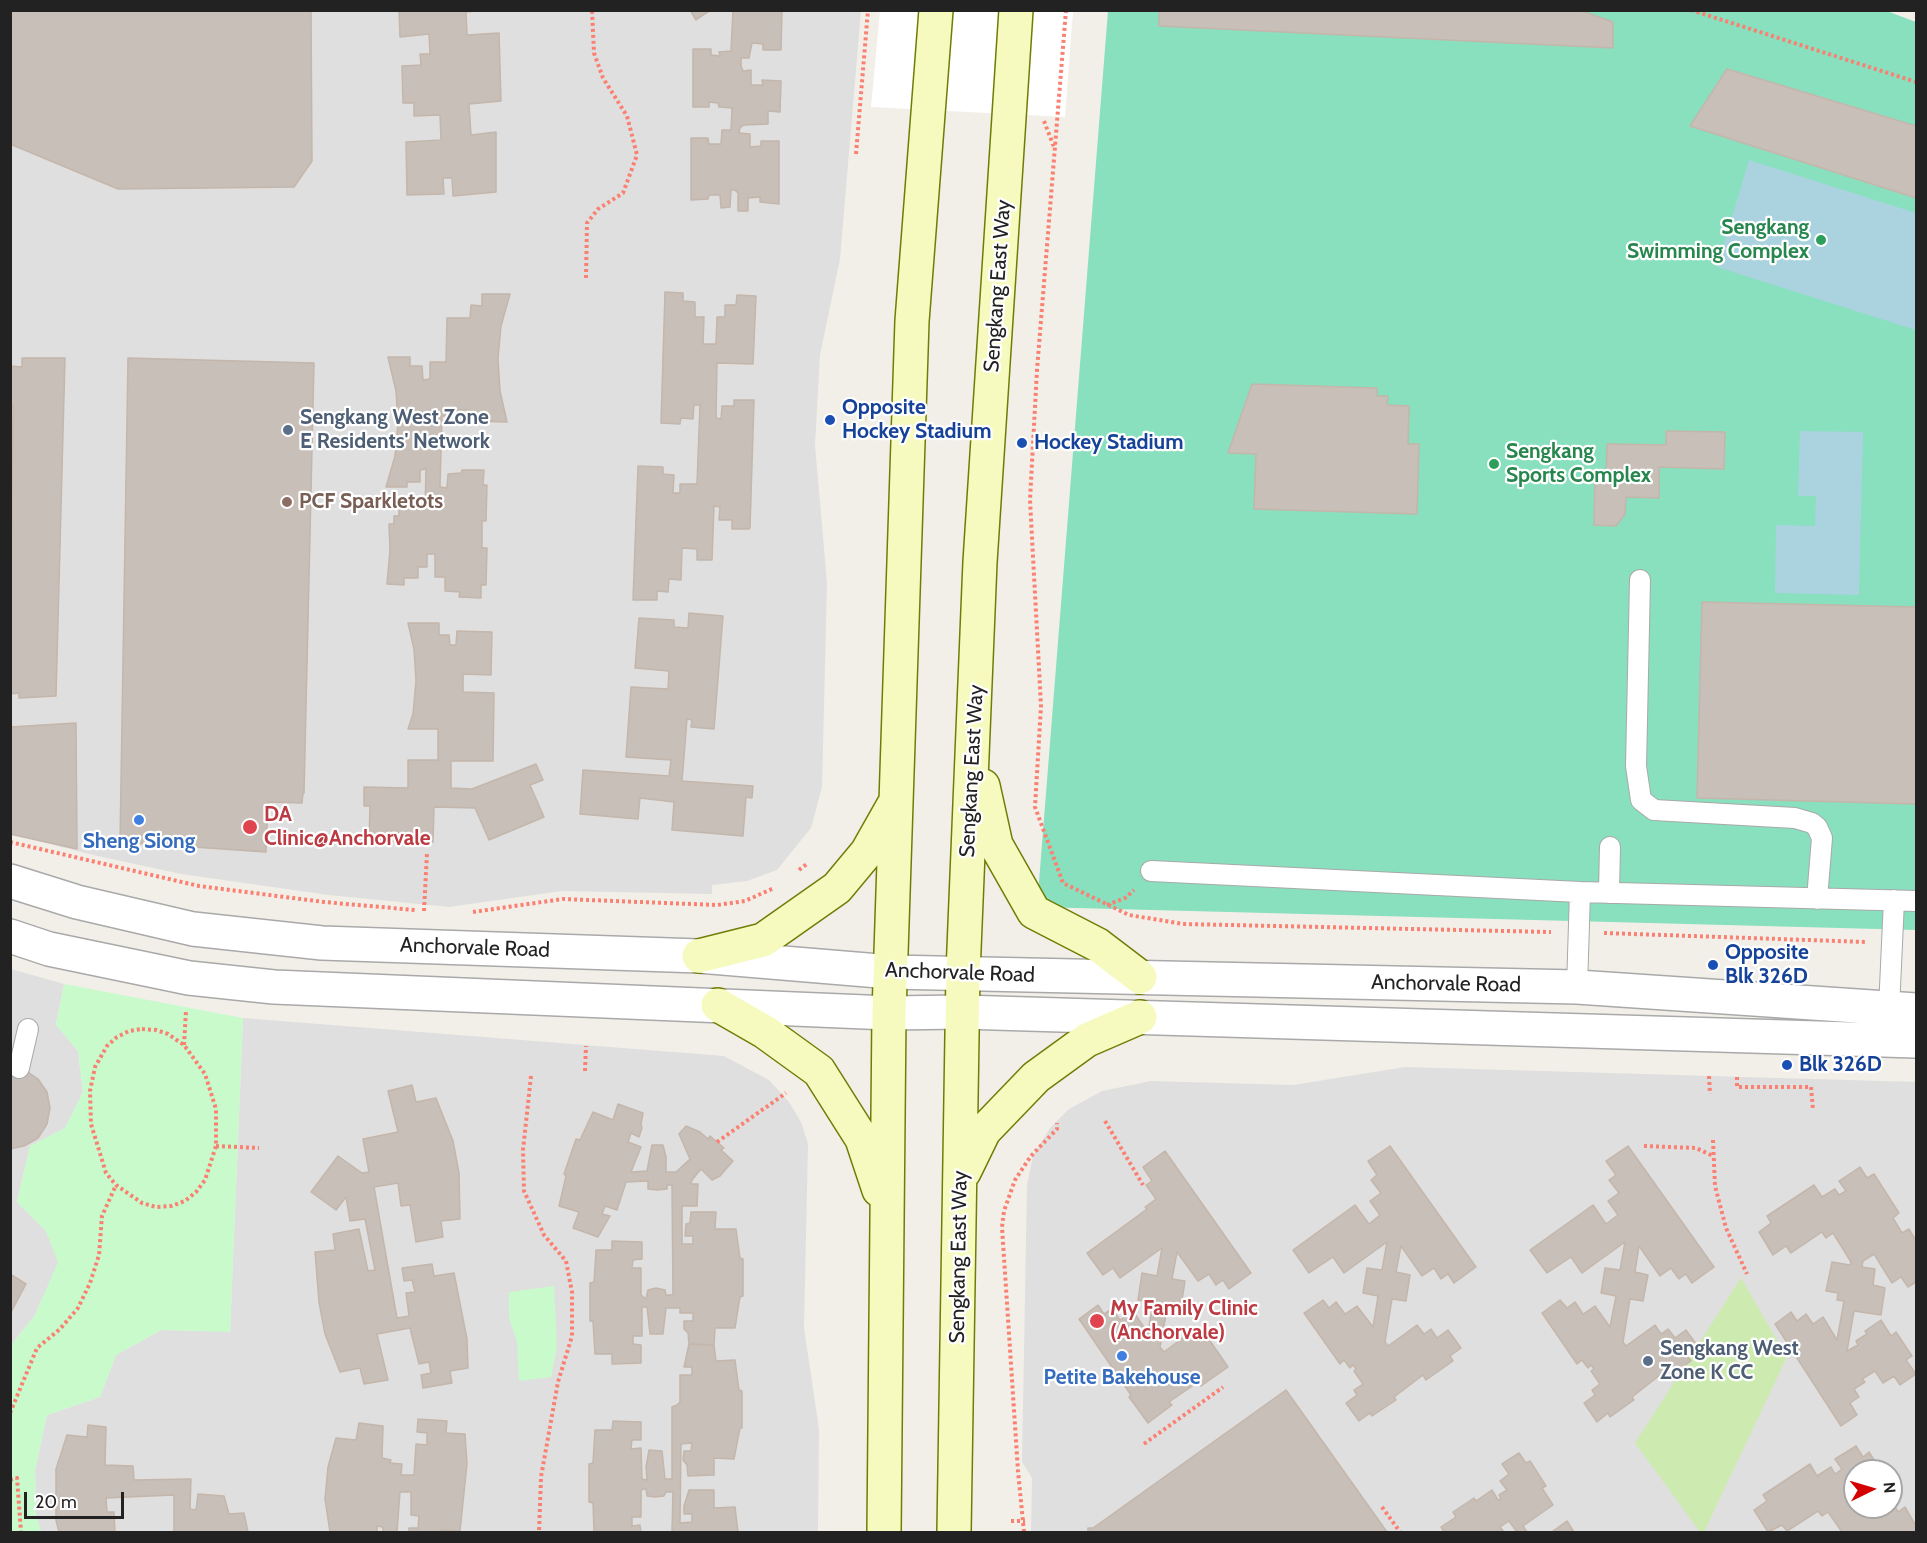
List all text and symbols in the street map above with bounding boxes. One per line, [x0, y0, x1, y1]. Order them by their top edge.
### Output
street label: Sengkang East Way [979, 199, 1017, 373]
place label: Sengkang Swimming Complex [1627, 215, 1809, 265]
marker: Sengkang Swimming Complex [1814, 233, 1828, 247]
place label: Opposite Hockey Stadium [842, 395, 991, 445]
place label: Sengkang West Zone E Residents' Network [300, 405, 490, 455]
marker: Opposite Hockey Stadium [823, 413, 837, 427]
marker: Sengkang West Zone E Residents' Network [281, 423, 295, 437]
place label: Hockey Stadium [1034, 430, 1183, 456]
marker: Hockey Stadium [1015, 436, 1029, 450]
place label: Sengkang Sports Complex [1506, 439, 1651, 489]
marker: Sengkang Sports Complex [1487, 457, 1501, 471]
place label: PCF Sparkletots [299, 489, 443, 515]
marker: PCF Sparkletots [280, 495, 294, 509]
street label: Sengkang East Way [955, 684, 989, 858]
place label: DA Clinic@Anchorvale [264, 802, 430, 852]
marker: Sheng Siong [132, 813, 146, 827]
marker: DA Clinic@Anchorvale [241, 818, 259, 836]
place label: Sheng Siong [83, 829, 195, 855]
street label: Anchorvale Road [400, 933, 550, 963]
place label: Opposite Blk 326D [1725, 940, 1809, 990]
street label: Anchorvale Road [885, 958, 1035, 988]
marker: Opposite Blk 326D [1706, 958, 1720, 972]
street label: Anchorvale Road [1371, 970, 1521, 998]
place label: Blk 326D [1799, 1052, 1882, 1078]
marker: Blk 326D [1780, 1058, 1794, 1072]
street label: Sengkang East Way [945, 1170, 973, 1344]
place label: My Family Clinic (Anchorvale) [1110, 1296, 1258, 1346]
marker: My Family Clinic (Anchorvale) [1088, 1312, 1106, 1330]
place label: Sengkang West Zone K CC [1660, 1336, 1799, 1386]
marker: Petite Bakehouse [1115, 1349, 1129, 1363]
marker: Sengkang West Zone K CC [1641, 1354, 1655, 1368]
place label: Petite Bakehouse [1043, 1365, 1201, 1391]
north arrow [1843, 1459, 1903, 1519]
scale bar [27, 1480, 128, 1518]
text: N [1879, 1481, 1899, 1494]
text: 20 m [35, 1491, 77, 1513]

